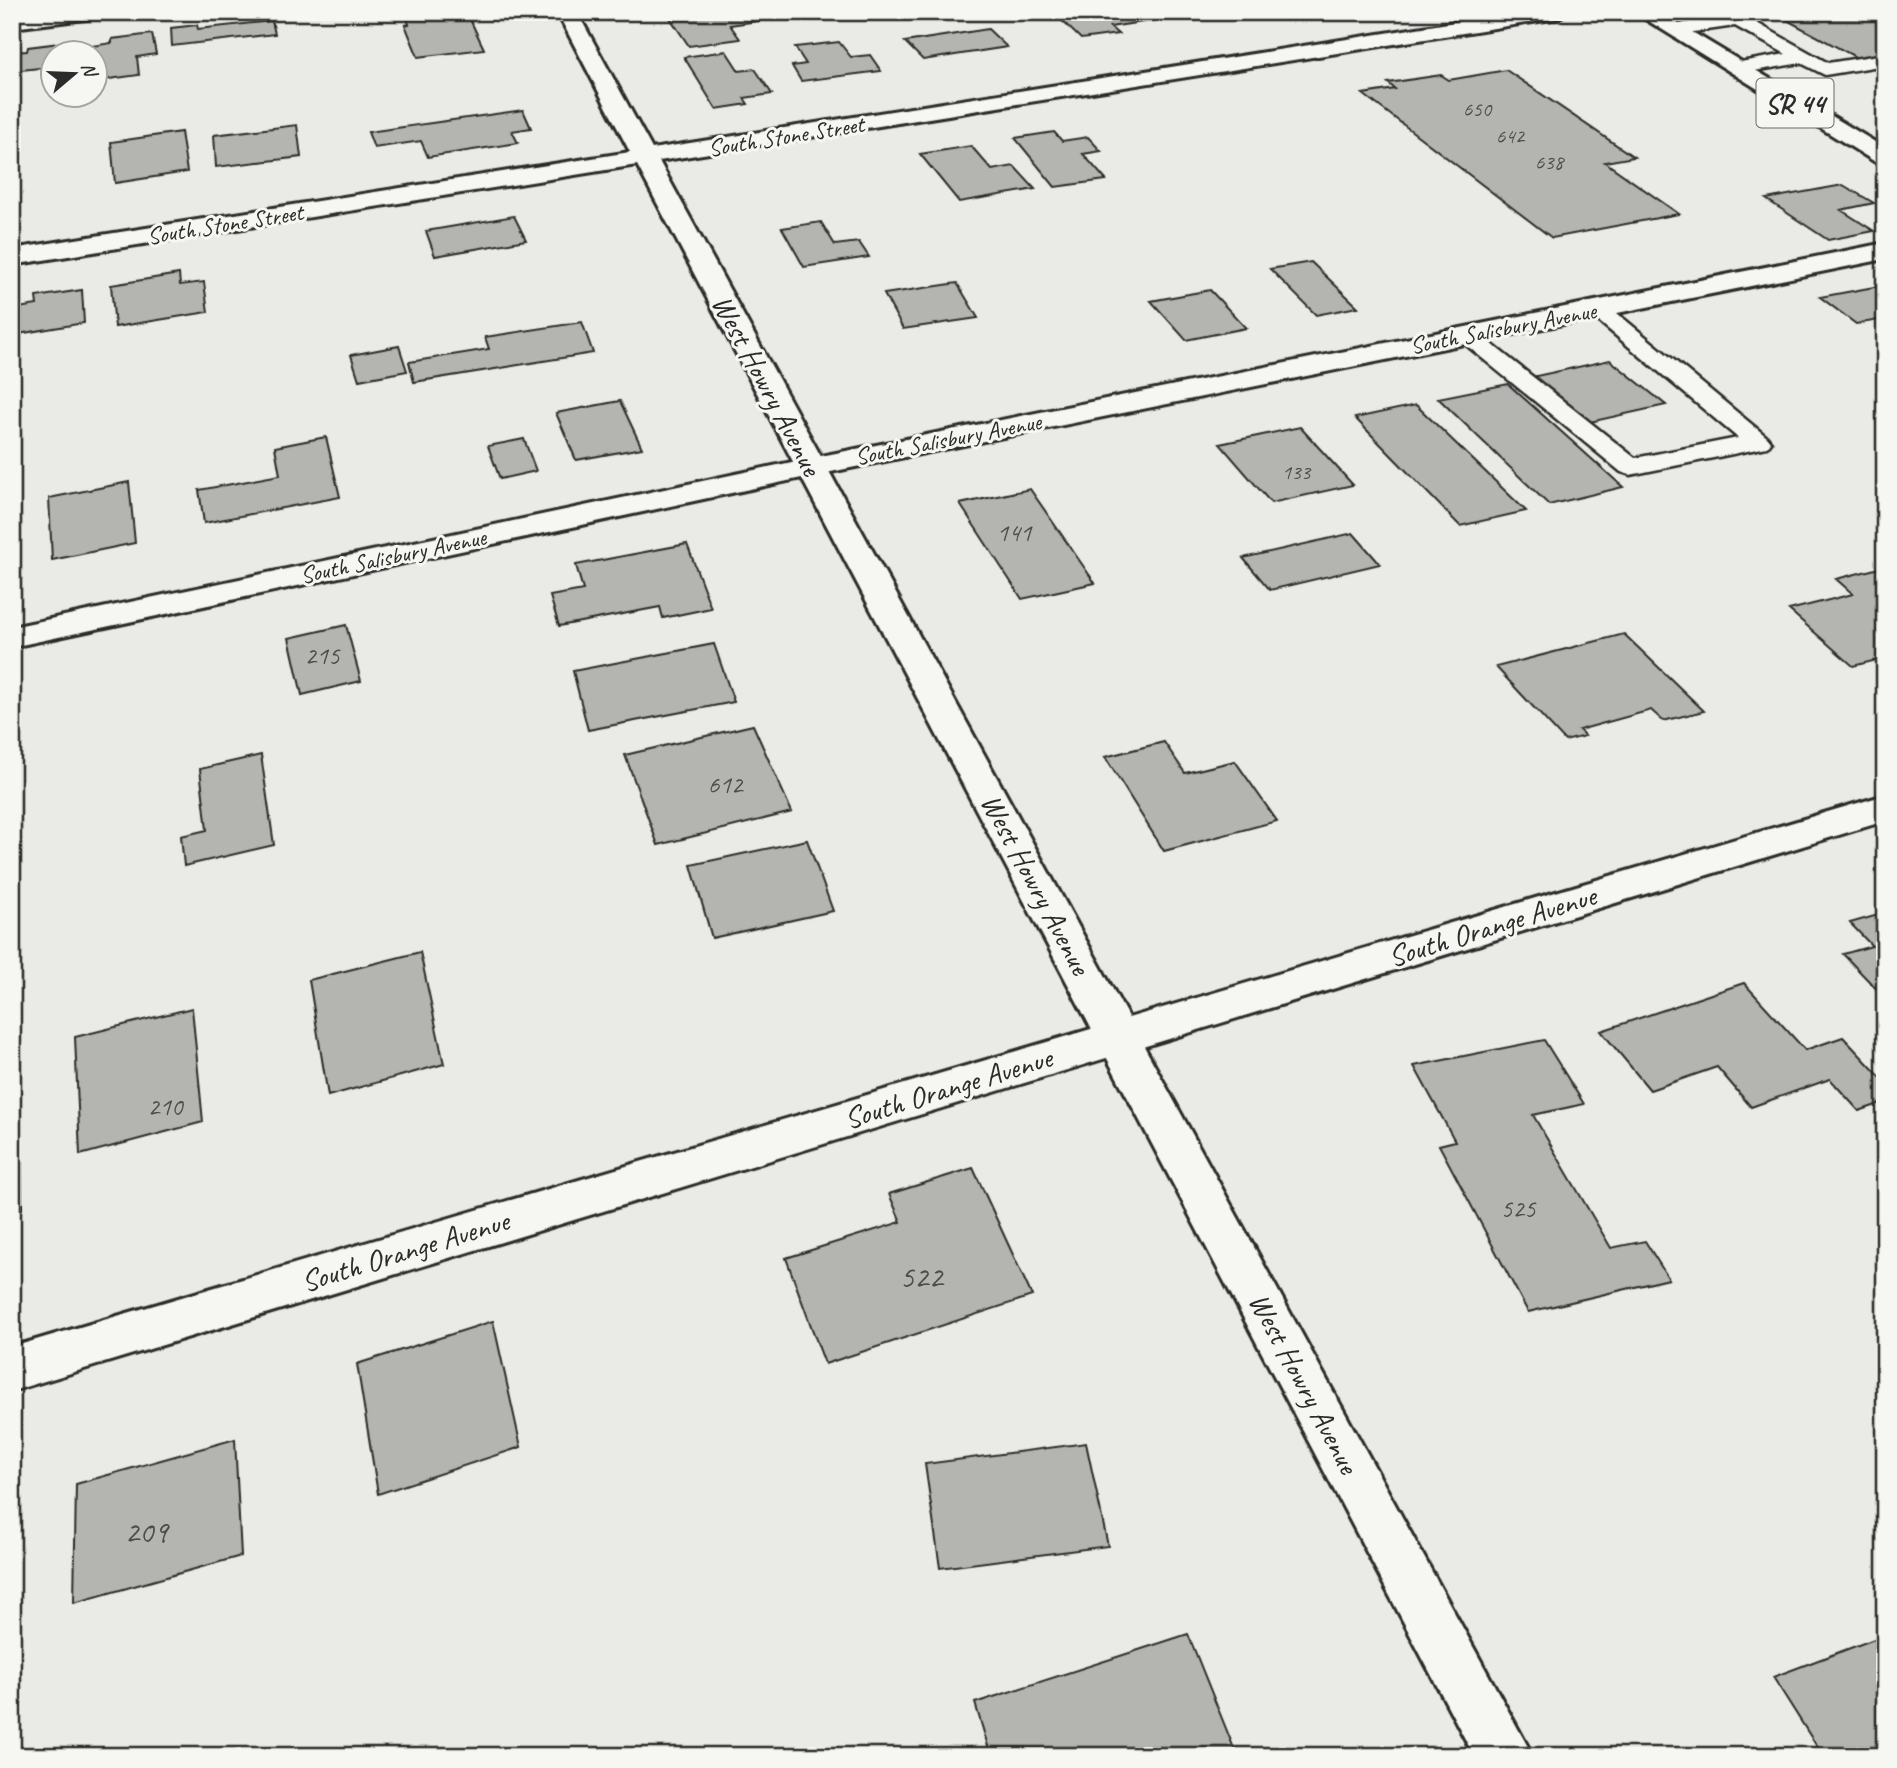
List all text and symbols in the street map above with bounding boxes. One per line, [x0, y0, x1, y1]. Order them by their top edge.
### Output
north arrow [38, 38, 108, 108]
text: N [76, 59, 103, 81]
road number: SR 44 [1756, 78, 1834, 128]
house number: 650 [1463, 96, 1493, 122]
street label: South Stone Street [706, 109, 868, 163]
house number: 642 [1496, 123, 1526, 149]
house number: 638 [1535, 149, 1566, 175]
street label: South Stone Street [145, 197, 307, 251]
street label: West Howry Avenue [703, 288, 832, 484]
street label: South Salisbury Avenue [1407, 295, 1601, 361]
street label: South Salisbury Avenue [852, 406, 1046, 472]
house number: 133 [1282, 459, 1312, 485]
house number: 141 [996, 516, 1033, 549]
street label: South Salisbury Avenue [297, 521, 491, 590]
house number: 215 [304, 639, 341, 672]
house number: 612 [707, 768, 745, 801]
street label: West Howry Avenue [972, 787, 1101, 983]
street label: South Orange Avenue [1384, 876, 1603, 976]
street label: South Orange Avenue [840, 1038, 1059, 1138]
house number: 210 [147, 1090, 185, 1123]
house number: 525 [1500, 1192, 1537, 1225]
street label: South Orange Avenue [297, 1201, 516, 1301]
house number: 522 [899, 1256, 945, 1297]
street label: West Howry Avenue [1240, 1286, 1369, 1482]
house number: 209 [124, 1511, 170, 1552]

